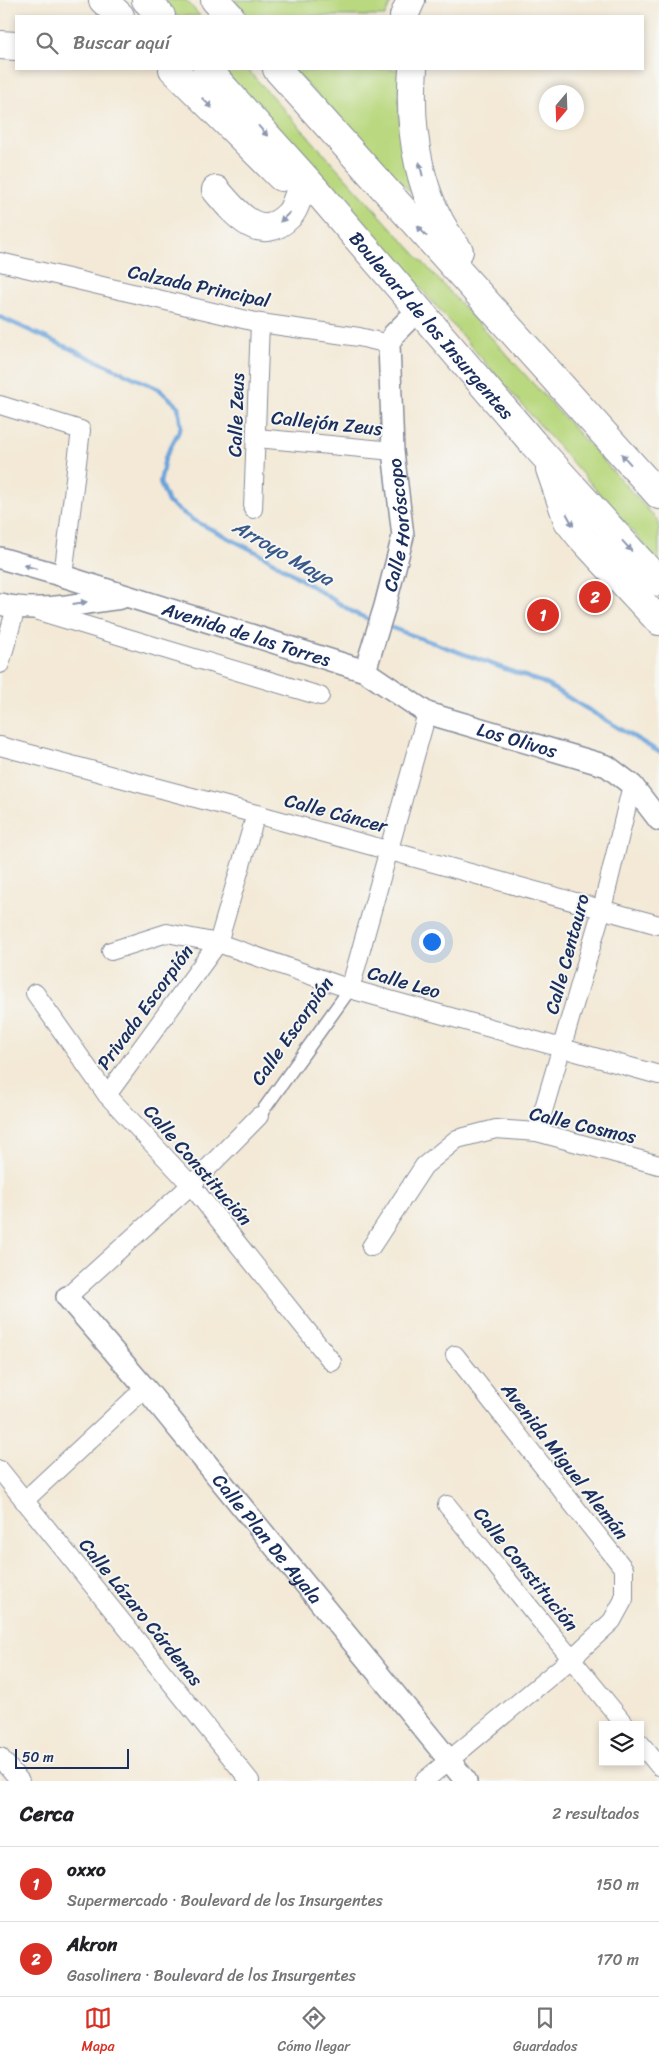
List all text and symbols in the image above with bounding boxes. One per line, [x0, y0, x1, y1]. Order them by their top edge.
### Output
search box [15, 15, 644, 70]
text: Buscar aquí [73, 26, 170, 59]
icon: search [33, 29, 61, 57]
north arrow [539, 85, 584, 130]
one-way arrow [201, 97, 213, 109]
one-way arrow [257, 125, 269, 137]
one-way arrow [416, 160, 424, 176]
one-way arrow [279, 211, 291, 223]
street label: Boulevard de los Insurgentes [341, 223, 523, 427]
one-way arrow [416, 225, 428, 237]
street label: Calzada Principal [125, 255, 274, 317]
street label: Calle Zeus [218, 372, 254, 458]
street label: Callejón Zeus [270, 401, 385, 445]
one-way arrow [621, 452, 632, 465]
street label: Calle Horóscopo [373, 456, 420, 595]
water label: Arroyo Maya [225, 509, 342, 597]
one-way arrow [566, 513, 574, 528]
one-way arrow [621, 540, 633, 552]
one-way arrow [22, 562, 37, 570]
pin: 2 [579, 578, 611, 616]
street label: Avenida de las Torres [157, 591, 335, 676]
pin: 1 [527, 596, 559, 634]
one-way arrow [72, 599, 88, 607]
street label: Los Olivos [473, 712, 561, 767]
street label: Calle Cáncer [281, 783, 392, 843]
street label: Calle Centauro [535, 890, 599, 1018]
your location [419, 929, 445, 955]
street label: Privada Escorpión [88, 937, 202, 1077]
street label: Calle Leo [364, 956, 445, 1008]
street label: Calle Escorpión [242, 969, 342, 1093]
street label: Calle Constitución [135, 1096, 261, 1234]
street label: Calle Cosmos [526, 1097, 640, 1153]
street label: Avenida Miguel Alemán [492, 1374, 637, 1547]
street label: Calle Plan De Ayala [204, 1465, 332, 1612]
street label: Calle Constitución [465, 1499, 587, 1639]
street label: Calle Lázaro Cárdenas [70, 1530, 212, 1694]
map controls [599, 1721, 644, 1766]
button: layers [599, 1721, 644, 1766]
text: 50 m [22, 1745, 54, 1770]
scale bar [15, 1746, 129, 1769]
text: Cerca [20, 1795, 74, 1833]
text: 2 resultados [552, 1799, 639, 1828]
text: oxxo [67, 1853, 106, 1886]
text: 1 [33, 1870, 39, 1899]
text: 150 m [596, 1870, 639, 1899]
text: Supermercado · Boulevard de los Insurgentes [67, 1886, 383, 1915]
text: Akron [67, 1928, 117, 1961]
text: 2 [31, 1945, 41, 1974]
text: 170 m [596, 1945, 639, 1974]
text: Gasolinera · Boulevard de los Insurgentes [67, 1961, 356, 1990]
tab: Mapa [82, 2004, 114, 2059]
tab: Cómo llegar [278, 2004, 350, 2059]
tab: Guardados [513, 2004, 577, 2059]

